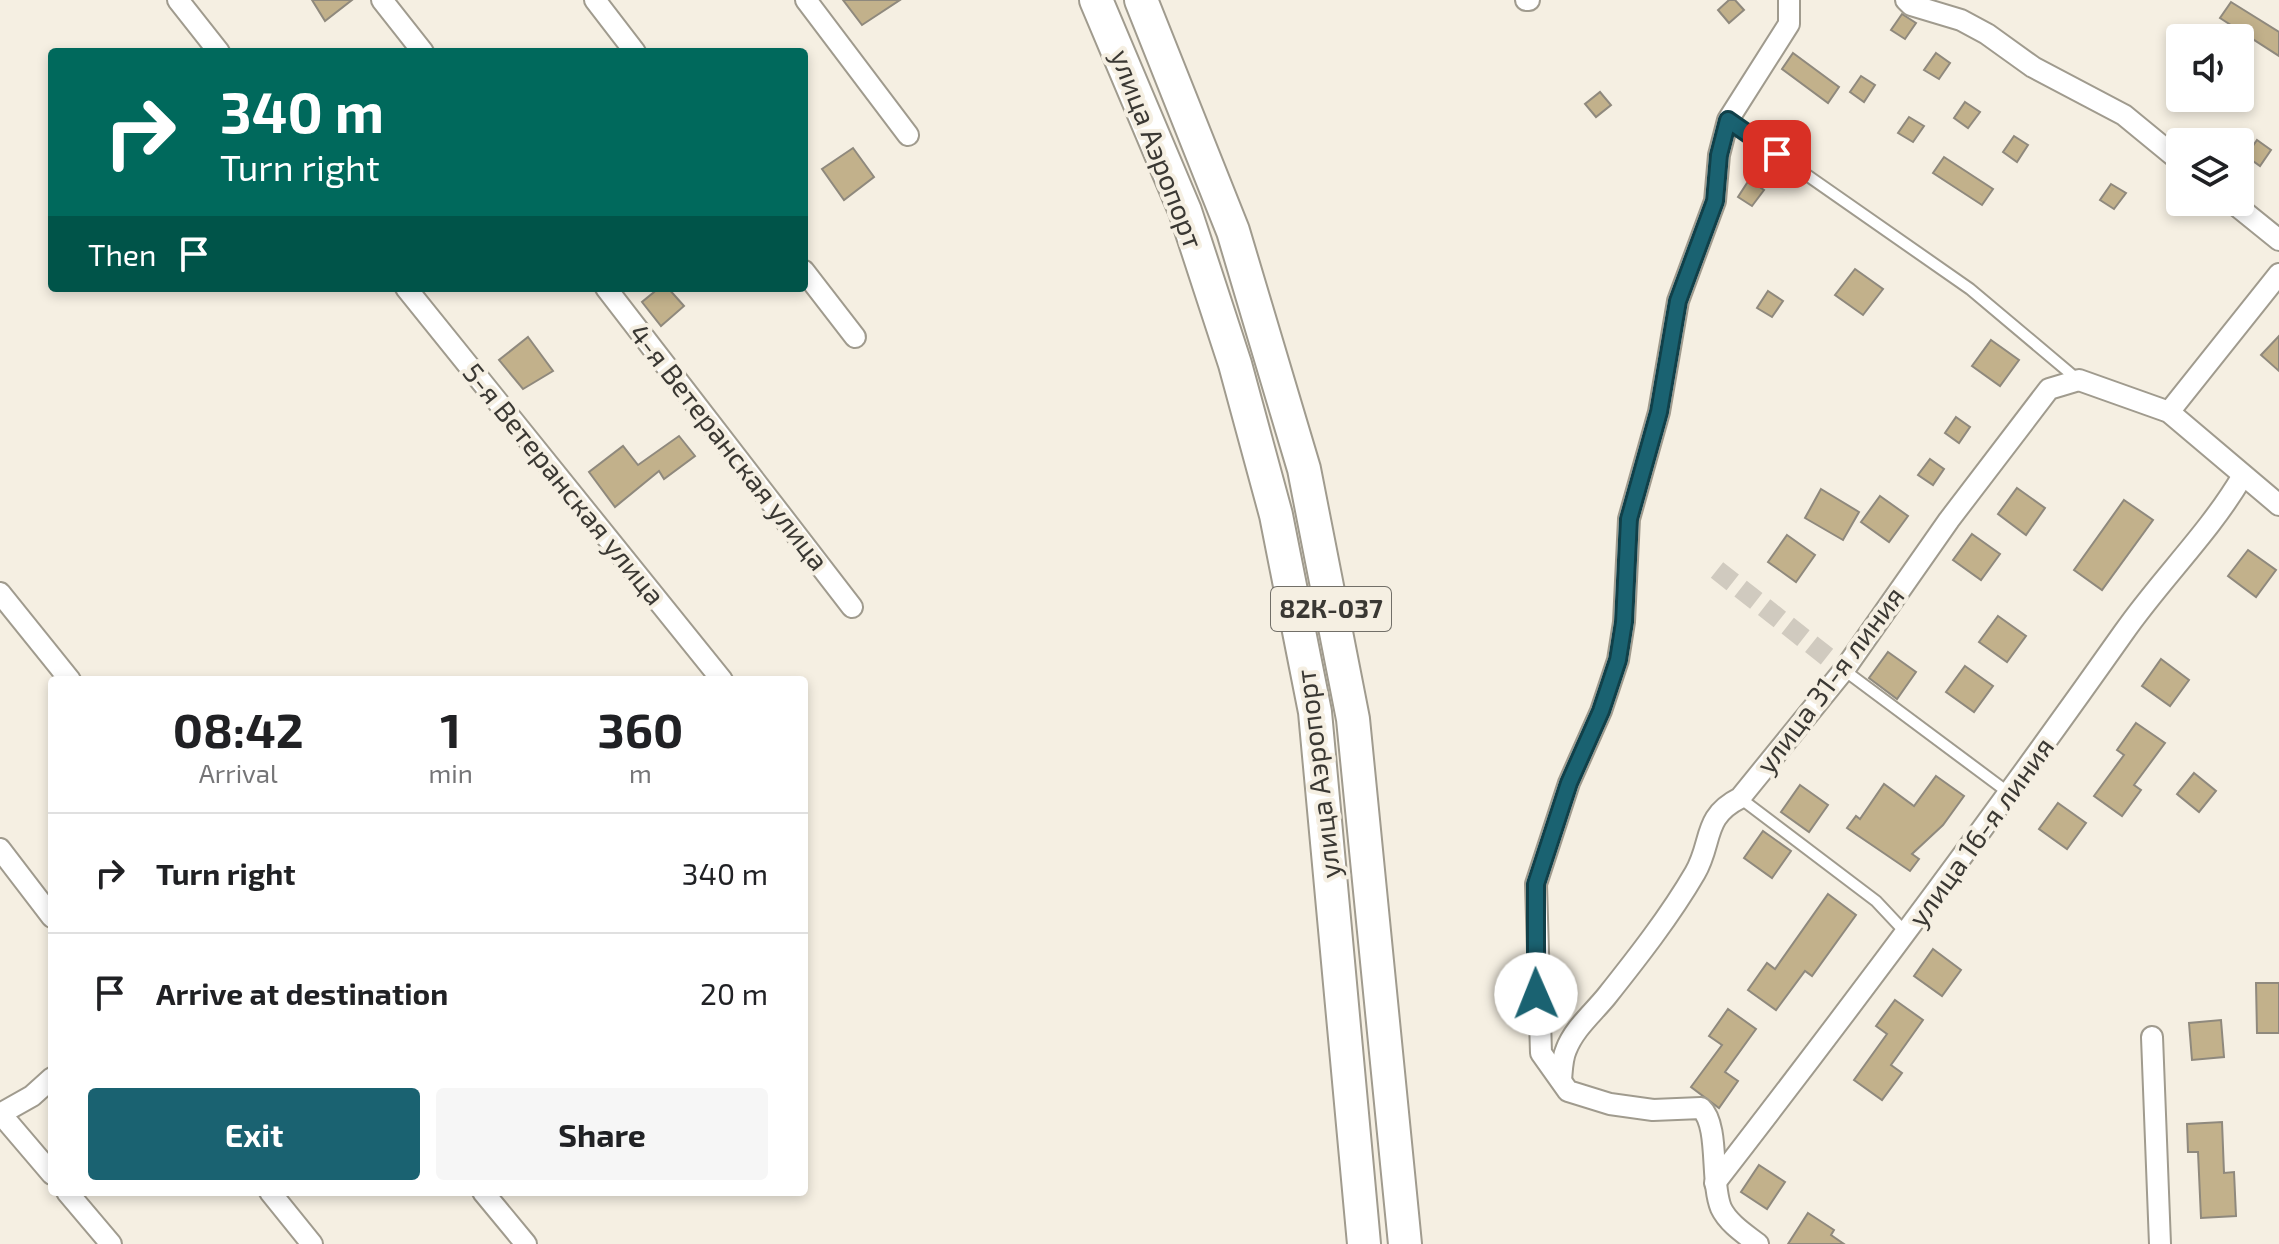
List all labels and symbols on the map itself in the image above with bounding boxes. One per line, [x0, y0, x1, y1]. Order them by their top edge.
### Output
street label: улица Аэропорт [1104, 44, 1212, 253]
pin [1743, 120, 1811, 188]
street label: 4-я Ветеранская улица [623, 316, 837, 577]
street label: 5-я Ветеранская улица [457, 355, 673, 611]
street label: улица 31-я линия [1748, 579, 1911, 780]
road number: 82К-037 [1271, 587, 1391, 631]
street label: улица Аэропорт [1287, 668, 1347, 881]
street label: улица 16-я линия [1900, 730, 2060, 933]
position arrow [1494, 952, 1578, 1036]

